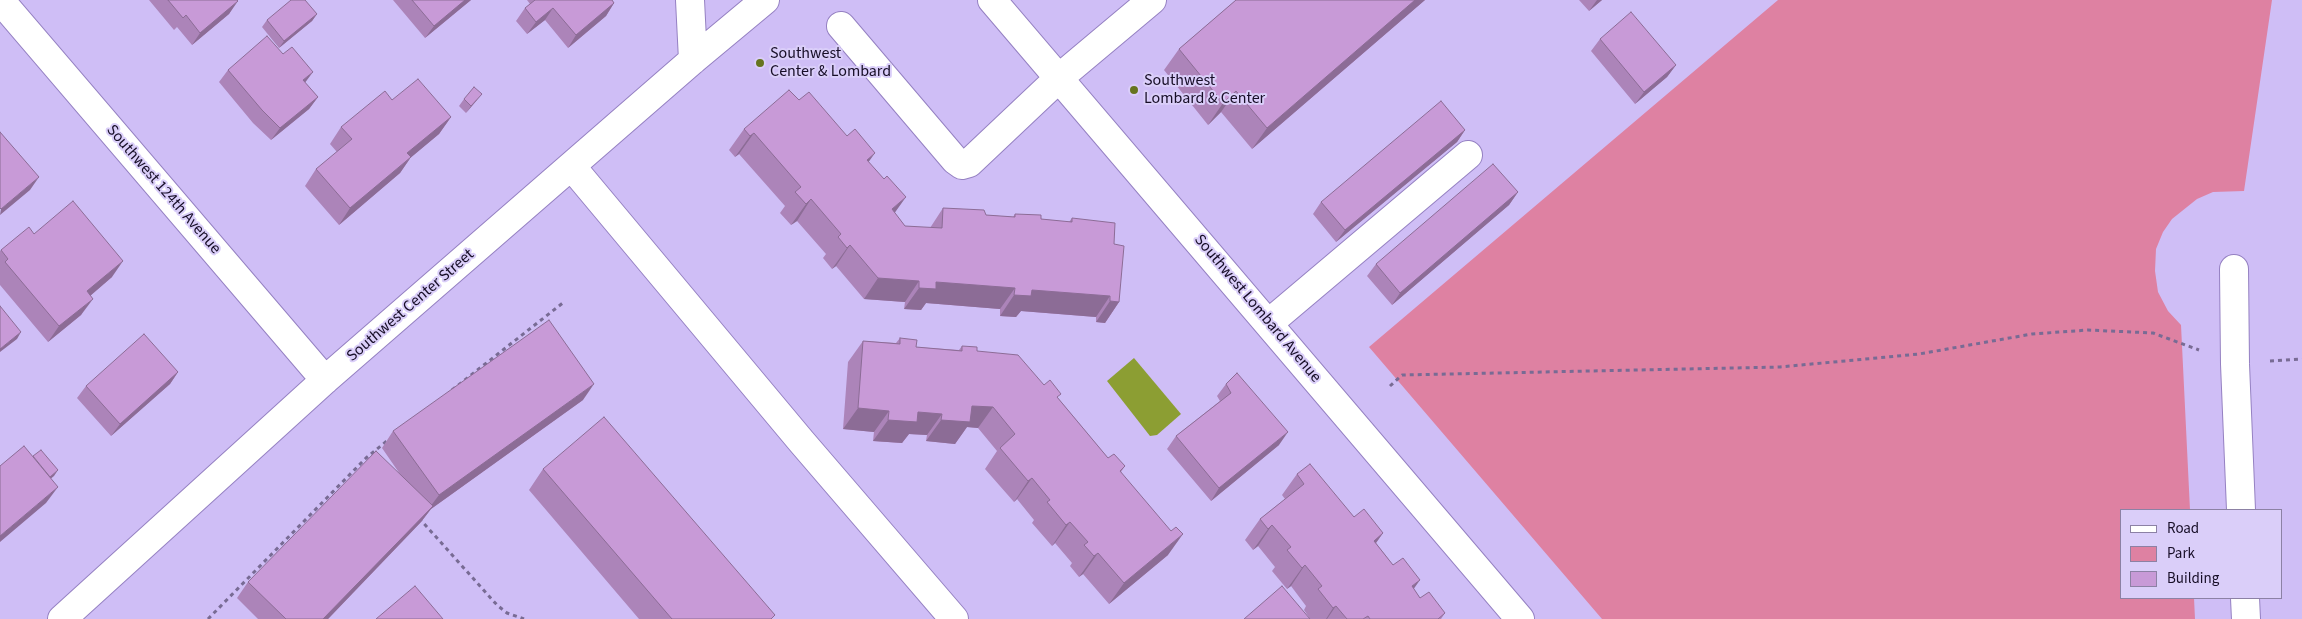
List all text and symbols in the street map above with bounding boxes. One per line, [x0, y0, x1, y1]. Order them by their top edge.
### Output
place label: Southwest Center & Lombard [770, 44, 891, 82]
marker: Southwest Center & Lombard [754, 57, 766, 69]
place label: Southwest Lombard & Center [1144, 71, 1265, 109]
marker: Southwest Lombard & Center [1128, 84, 1140, 96]
street label: Southwest 124th Avenue [102, 121, 224, 259]
street label: Southwest Lombard Avenue [1189, 231, 1325, 387]
street label: Southwest Center Street [343, 246, 479, 366]
legend [2120, 509, 2282, 599]
text: Road [2167, 518, 2199, 539]
text: Park [2167, 543, 2195, 564]
text: Building [2167, 568, 2219, 589]

